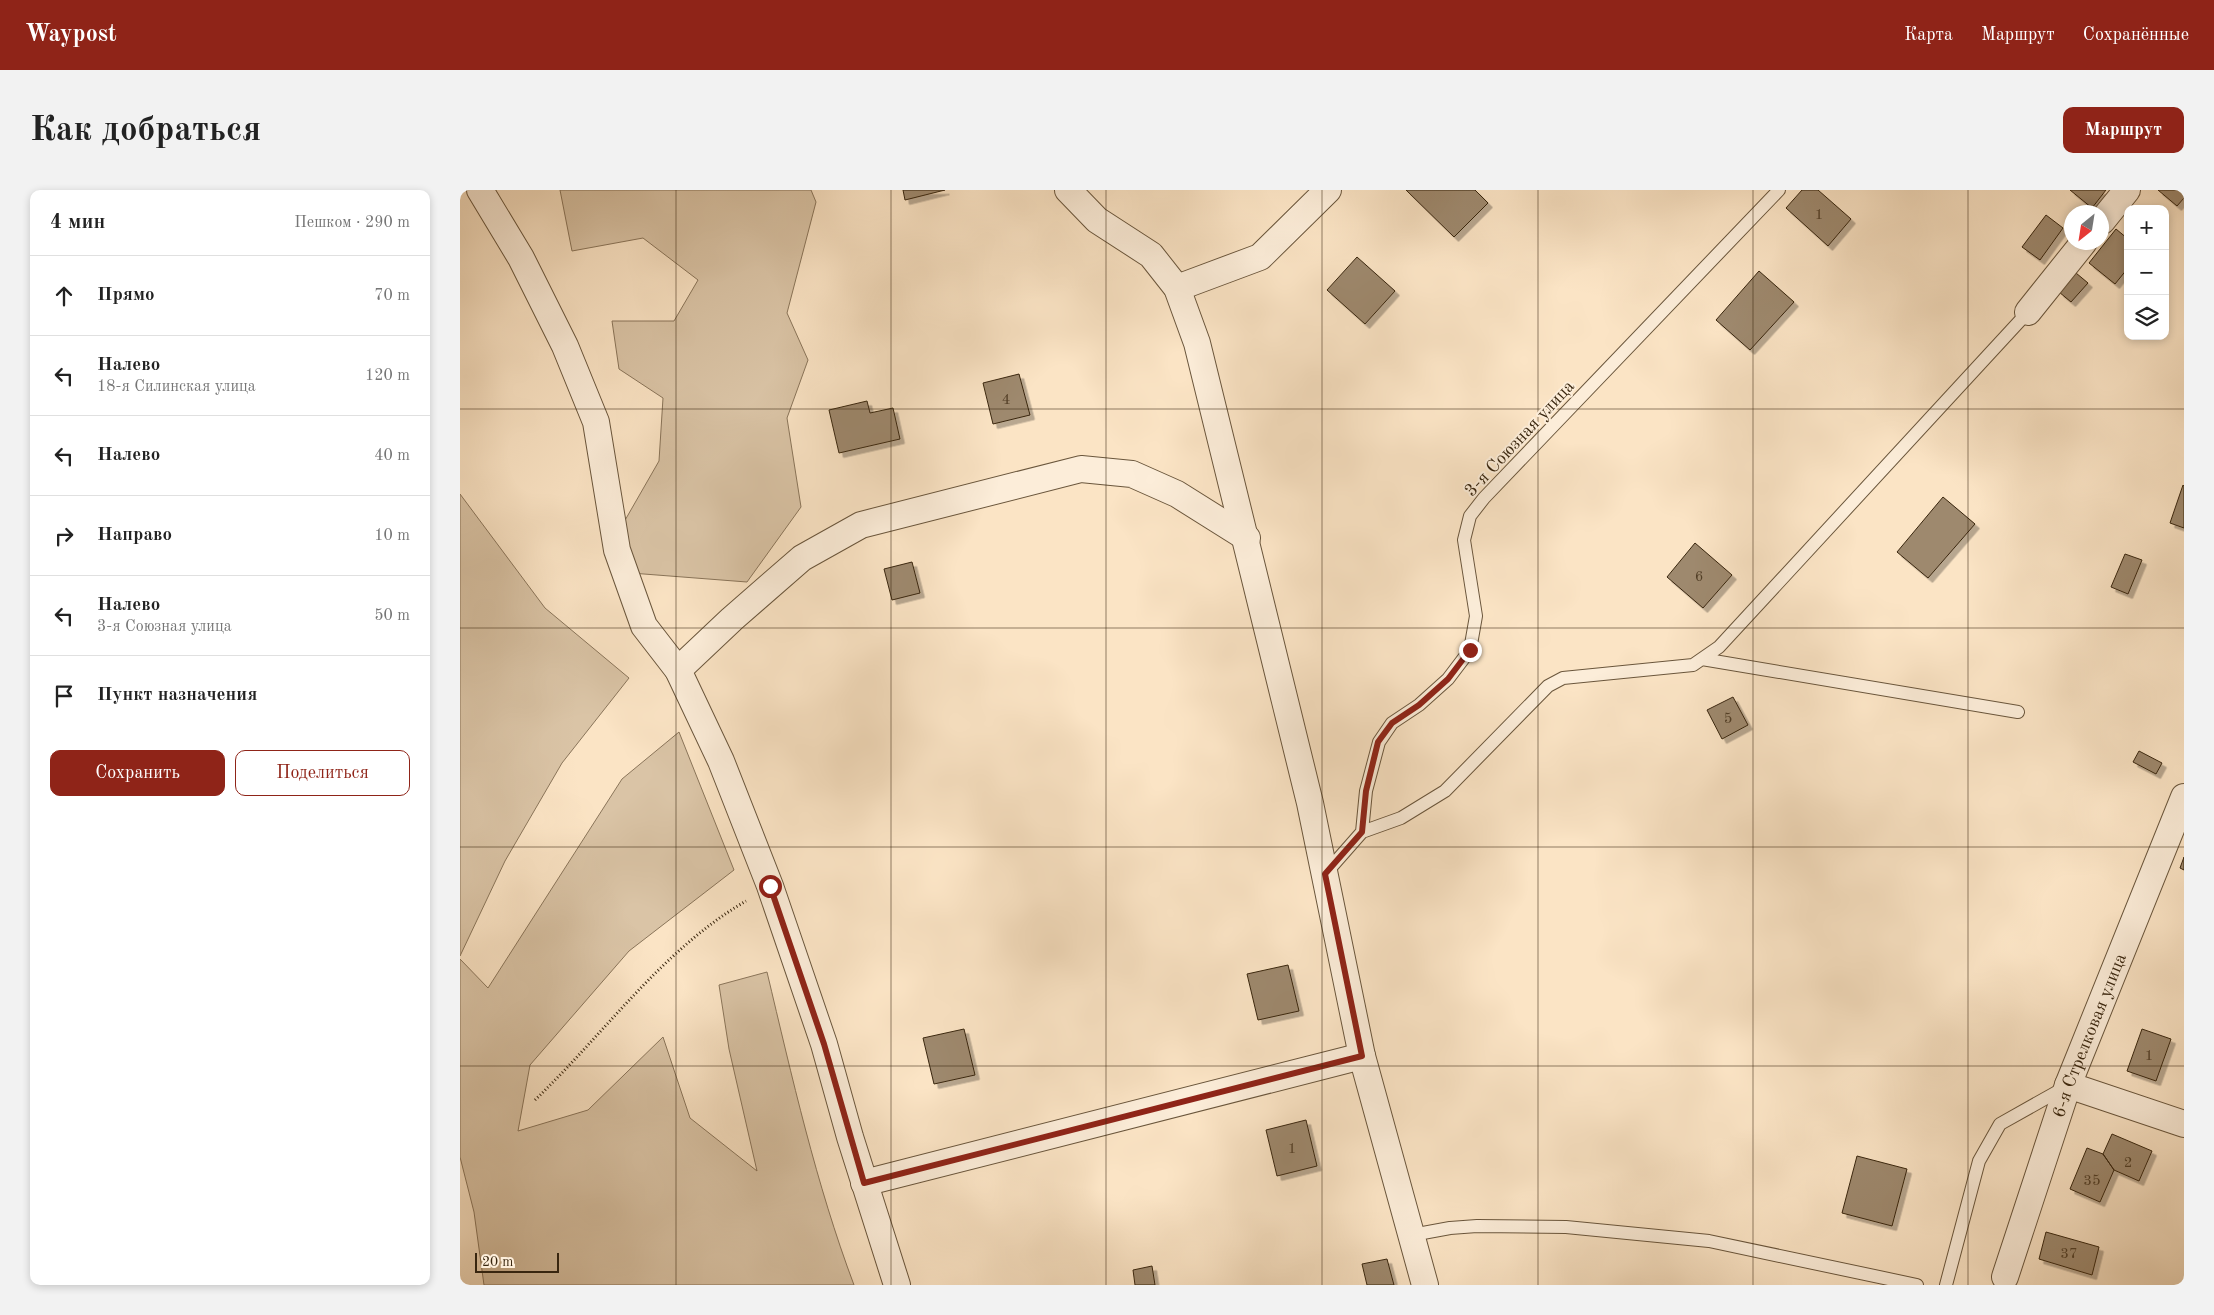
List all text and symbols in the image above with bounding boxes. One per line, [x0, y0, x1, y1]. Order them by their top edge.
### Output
text: Waypost [25, 23, 117, 47]
text: Карта [1904, 26, 1953, 44]
text: Маршрут [1981, 26, 2055, 44]
text: Сохранённые [2083, 26, 2189, 44]
button: Маршрут [2063, 107, 2184, 153]
text: Как добраться [30, 113, 261, 148]
north arrow [2064, 205, 2109, 250]
map controls [2124, 205, 2169, 340]
button: + [2124, 205, 2169, 250]
house number: 1 [1815, 208, 1823, 223]
text: 4 мин [50, 212, 105, 233]
text: Пешком · 290 m [294, 215, 410, 231]
button: − [2124, 250, 2169, 295]
icon: ahead [50, 282, 78, 310]
text: Прямо [97, 286, 155, 305]
text: 70 m [374, 288, 410, 304]
button: layers [2124, 295, 2169, 340]
text: Налево [97, 356, 160, 375]
icon: left [50, 362, 78, 390]
text: 120 m [365, 368, 410, 384]
street label: 3-я Союзная улица [1462, 377, 1578, 500]
text: 18-я Силинская улица [97, 379, 256, 395]
house number: 4 [1002, 393, 1010, 408]
icon: left [50, 442, 78, 470]
text: Налево [97, 446, 160, 465]
text: 40 m [374, 448, 410, 464]
icon: right [50, 522, 78, 550]
text: Направо [97, 526, 172, 545]
text: 10 m [374, 528, 410, 544]
house number: 6 [1695, 570, 1703, 585]
text: Налево [97, 596, 160, 615]
icon: left [50, 602, 78, 630]
text: 50 m [374, 608, 410, 624]
text: 3-я Союзная улица [97, 619, 232, 635]
route end [1459, 639, 1482, 662]
icon: arrive [50, 682, 78, 710]
text: Пункт назначения [97, 686, 257, 705]
house number: 5 [1724, 712, 1732, 727]
button: Сохранить [50, 750, 225, 796]
button: Поделиться [235, 750, 410, 796]
route start [759, 875, 782, 898]
street label: 6-я Стрелковая улица [2050, 951, 2130, 1120]
house number: 1 [2145, 1049, 2153, 1064]
house number: 1 [1288, 1142, 1296, 1157]
house number: 2 [2124, 1156, 2132, 1171]
house number: 35 [2083, 1174, 2101, 1189]
house number: 37 [2060, 1247, 2078, 1262]
scale bar [475, 1250, 559, 1273]
text: 20 m [482, 1255, 513, 1269]

